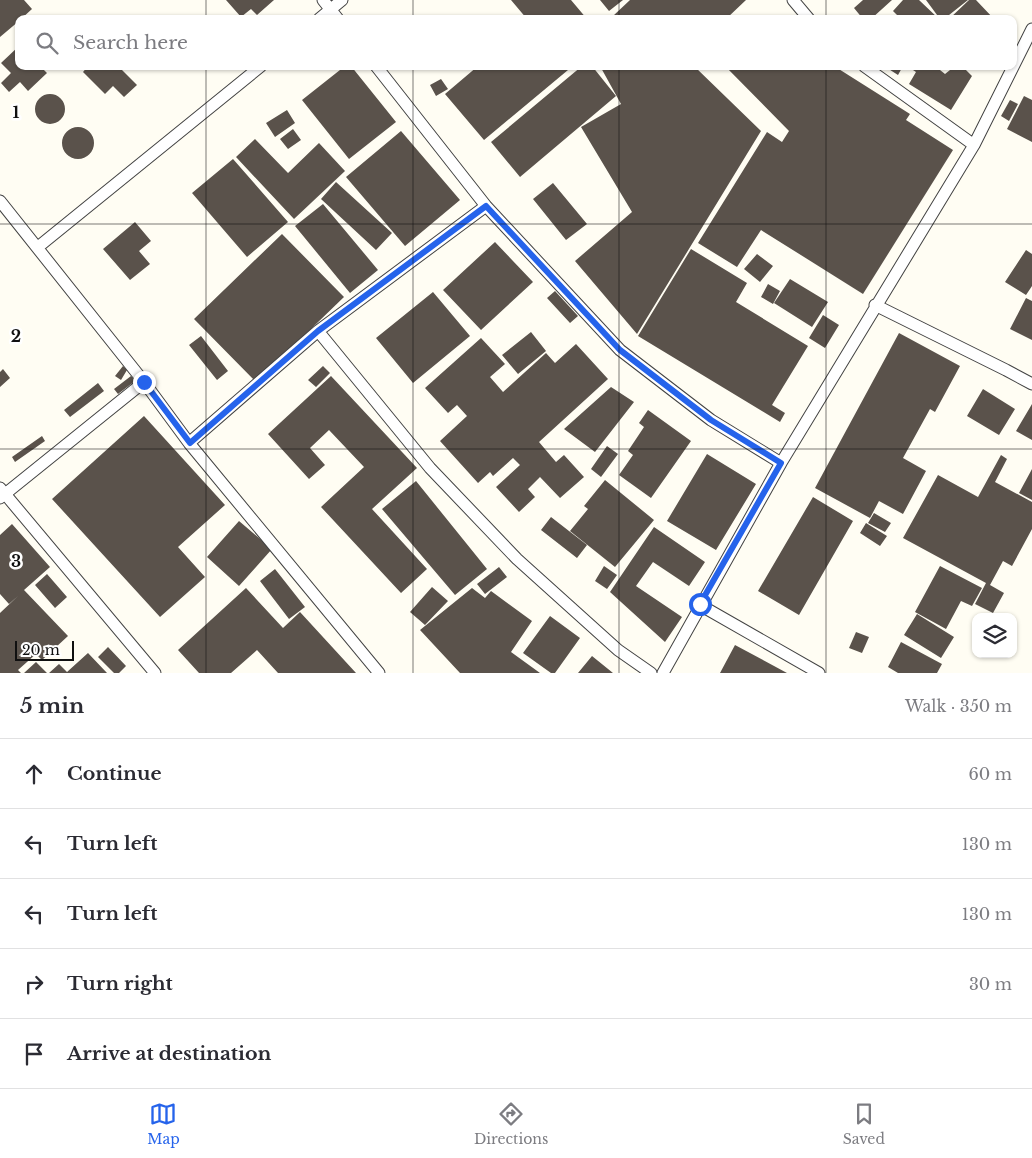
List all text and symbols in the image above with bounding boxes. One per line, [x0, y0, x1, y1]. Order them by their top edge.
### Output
search box [15, 15, 1017, 70]
icon: search [33, 29, 61, 57]
text: Search here [73, 31, 188, 54]
text: 1 [13, 102, 20, 122]
text: 2 [11, 326, 21, 346]
route end [133, 371, 156, 394]
text: 3 [11, 551, 21, 571]
route start [689, 593, 712, 616]
map controls [972, 613, 1017, 658]
button: layers [972, 613, 1017, 658]
scale bar [15, 638, 74, 661]
text: 20 m [22, 641, 60, 659]
text: 5 min [20, 693, 84, 719]
text: Walk · 350 m [905, 696, 1012, 716]
icon: ahead [20, 760, 48, 788]
text: Continue [67, 762, 162, 785]
text: 60 m [969, 764, 1012, 784]
icon: left [20, 830, 48, 858]
text: Turn left [67, 832, 158, 855]
text: 130 m [962, 834, 1012, 854]
icon: left [20, 900, 48, 928]
text: Turn left [67, 902, 158, 925]
text: 130 m [962, 904, 1012, 924]
icon: right [20, 970, 48, 998]
text: Turn right [67, 972, 173, 995]
text: 30 m [969, 974, 1012, 994]
icon: arrive [20, 1040, 48, 1068]
text: Arrive at destination [67, 1042, 271, 1065]
tab: Map [147, 1100, 180, 1148]
tab: Directions [474, 1100, 548, 1148]
tab: Saved [843, 1100, 885, 1148]

